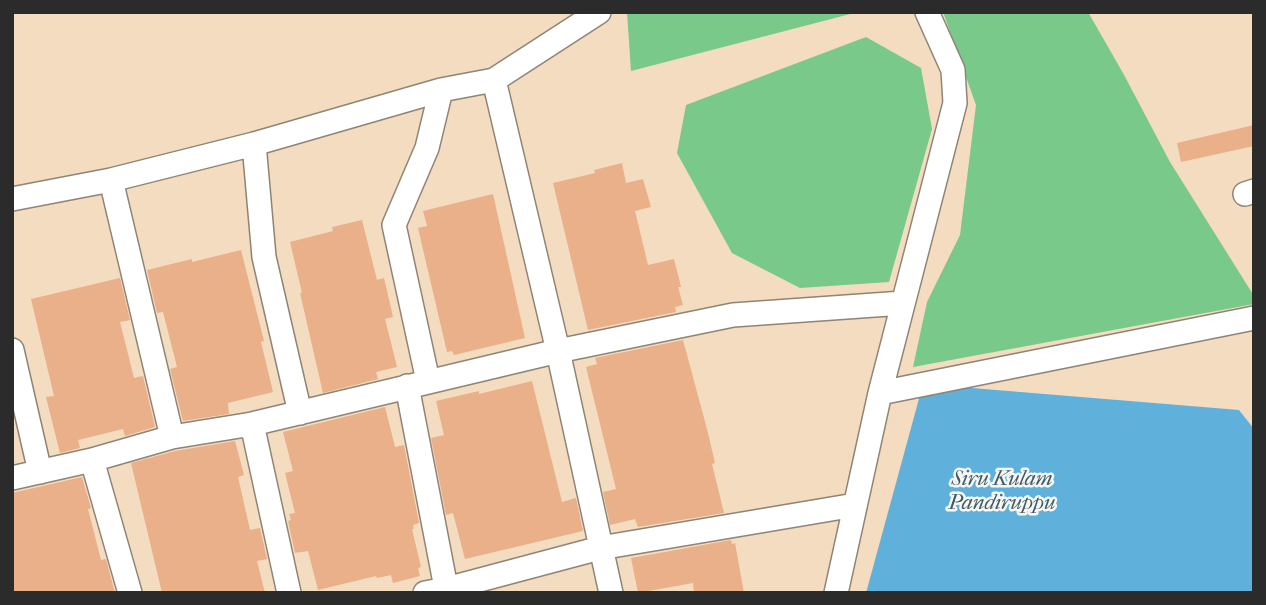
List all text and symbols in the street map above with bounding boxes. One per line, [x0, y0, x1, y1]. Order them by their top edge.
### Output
water label: Siru Kulam Pandiruppu [948, 467, 1056, 517]

